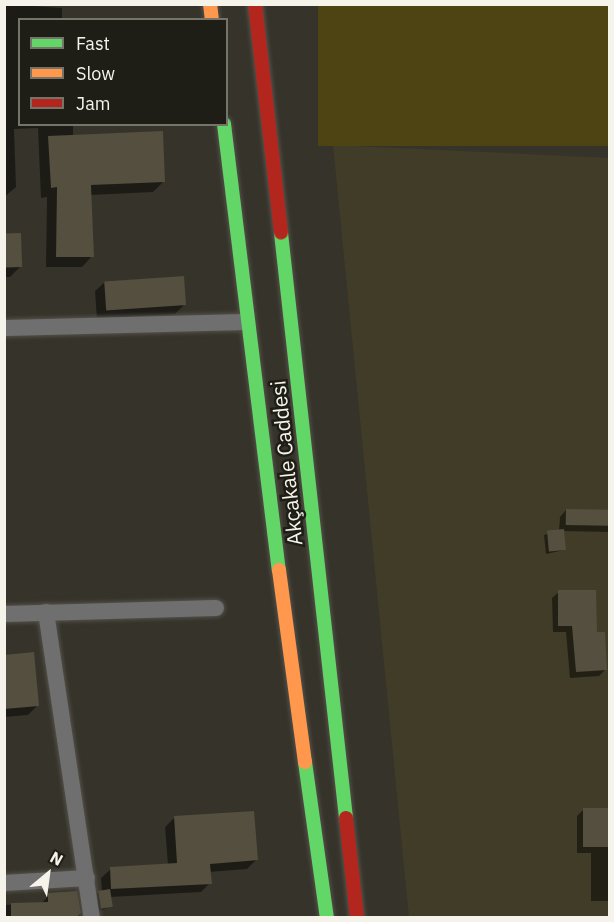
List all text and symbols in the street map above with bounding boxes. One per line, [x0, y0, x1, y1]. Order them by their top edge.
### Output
legend [18, 18, 228, 126]
text: Fast [76, 32, 110, 55]
text: Slow [76, 62, 115, 85]
text: Jam [76, 92, 111, 115]
street label: Akçakale Caddesi [265, 379, 307, 547]
north arrow [18, 844, 78, 904]
text: N [47, 847, 67, 870]

